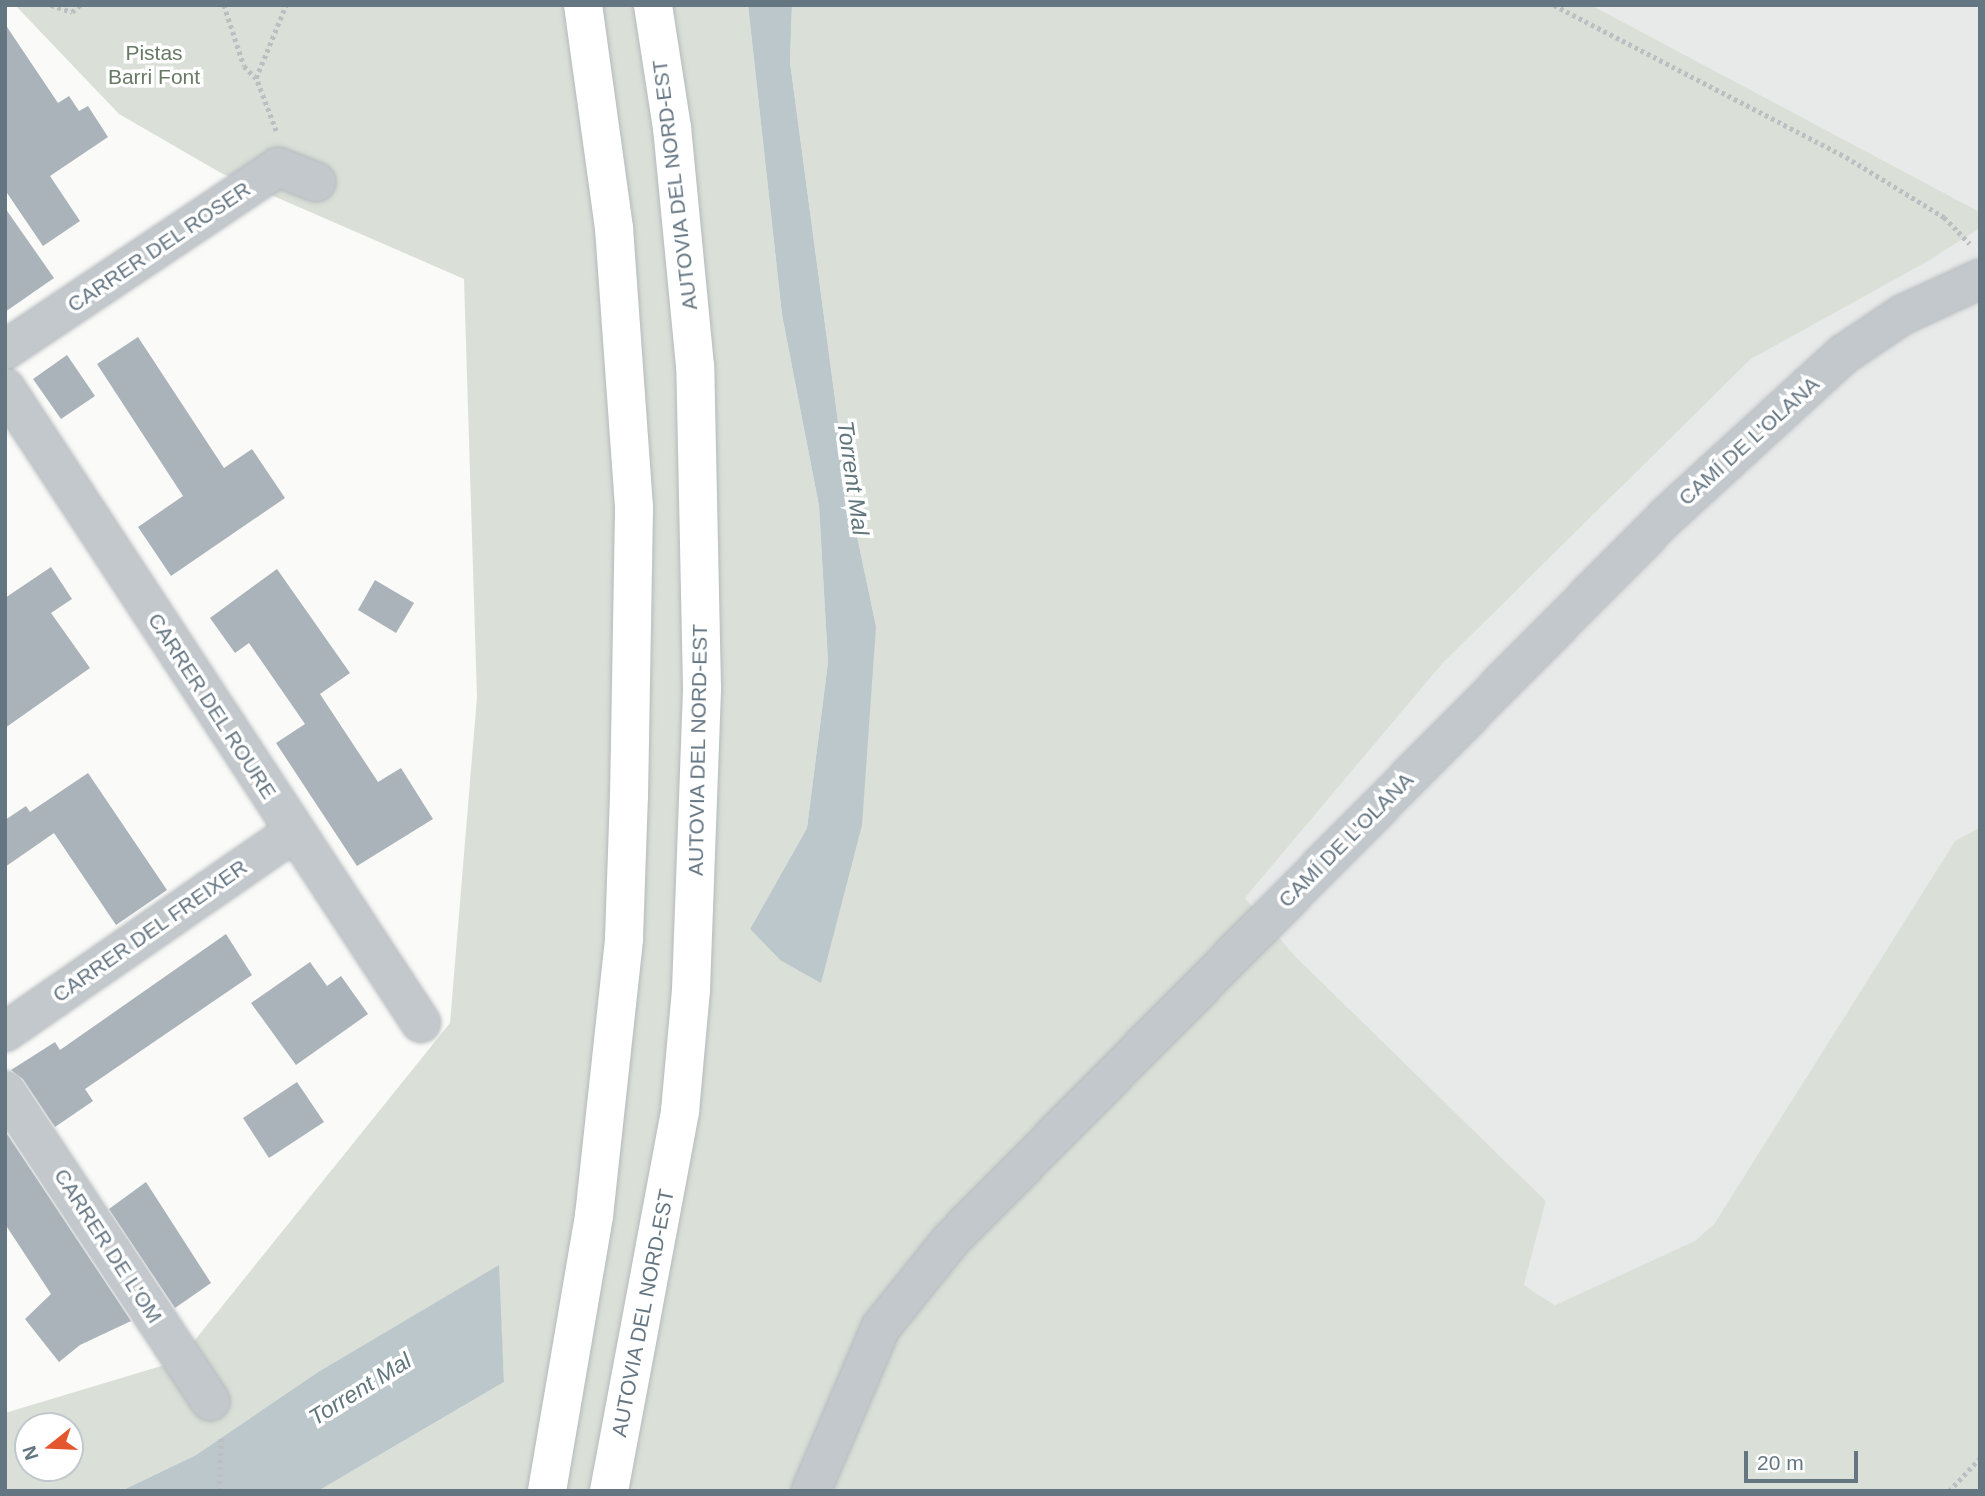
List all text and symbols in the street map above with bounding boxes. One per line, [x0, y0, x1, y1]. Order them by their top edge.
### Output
park label: Pistas Barri Font [108, 40, 200, 90]
street label: AUTOVIA DEL NORD-EST [647, 57, 703, 313]
street label: CARRER DEL ROSER [62, 176, 256, 318]
street label: CAMÍ DE L'OLANA [1674, 371, 1824, 511]
water label: Torrent Mal [831, 419, 875, 537]
street label: CARRER DEL ROURE [142, 608, 282, 804]
street label: AUTOVIA DEL NORD-EST [683, 623, 713, 877]
street label: CAMÍ DE L'OLANA [1273, 767, 1419, 913]
street label: CARRER DEL FREIXER [48, 854, 252, 1008]
street label: CARRER DE L'OM [49, 1164, 167, 1328]
street label: AUTOVIA DEL NORD-EST [606, 1186, 680, 1440]
water label: Torrent Mal [304, 1347, 416, 1431]
north arrow [14, 1412, 84, 1482]
scale bar [1747, 1436, 1861, 1480]
text: N [18, 1443, 43, 1463]
text: 20 m [1757, 1451, 1804, 1474]

